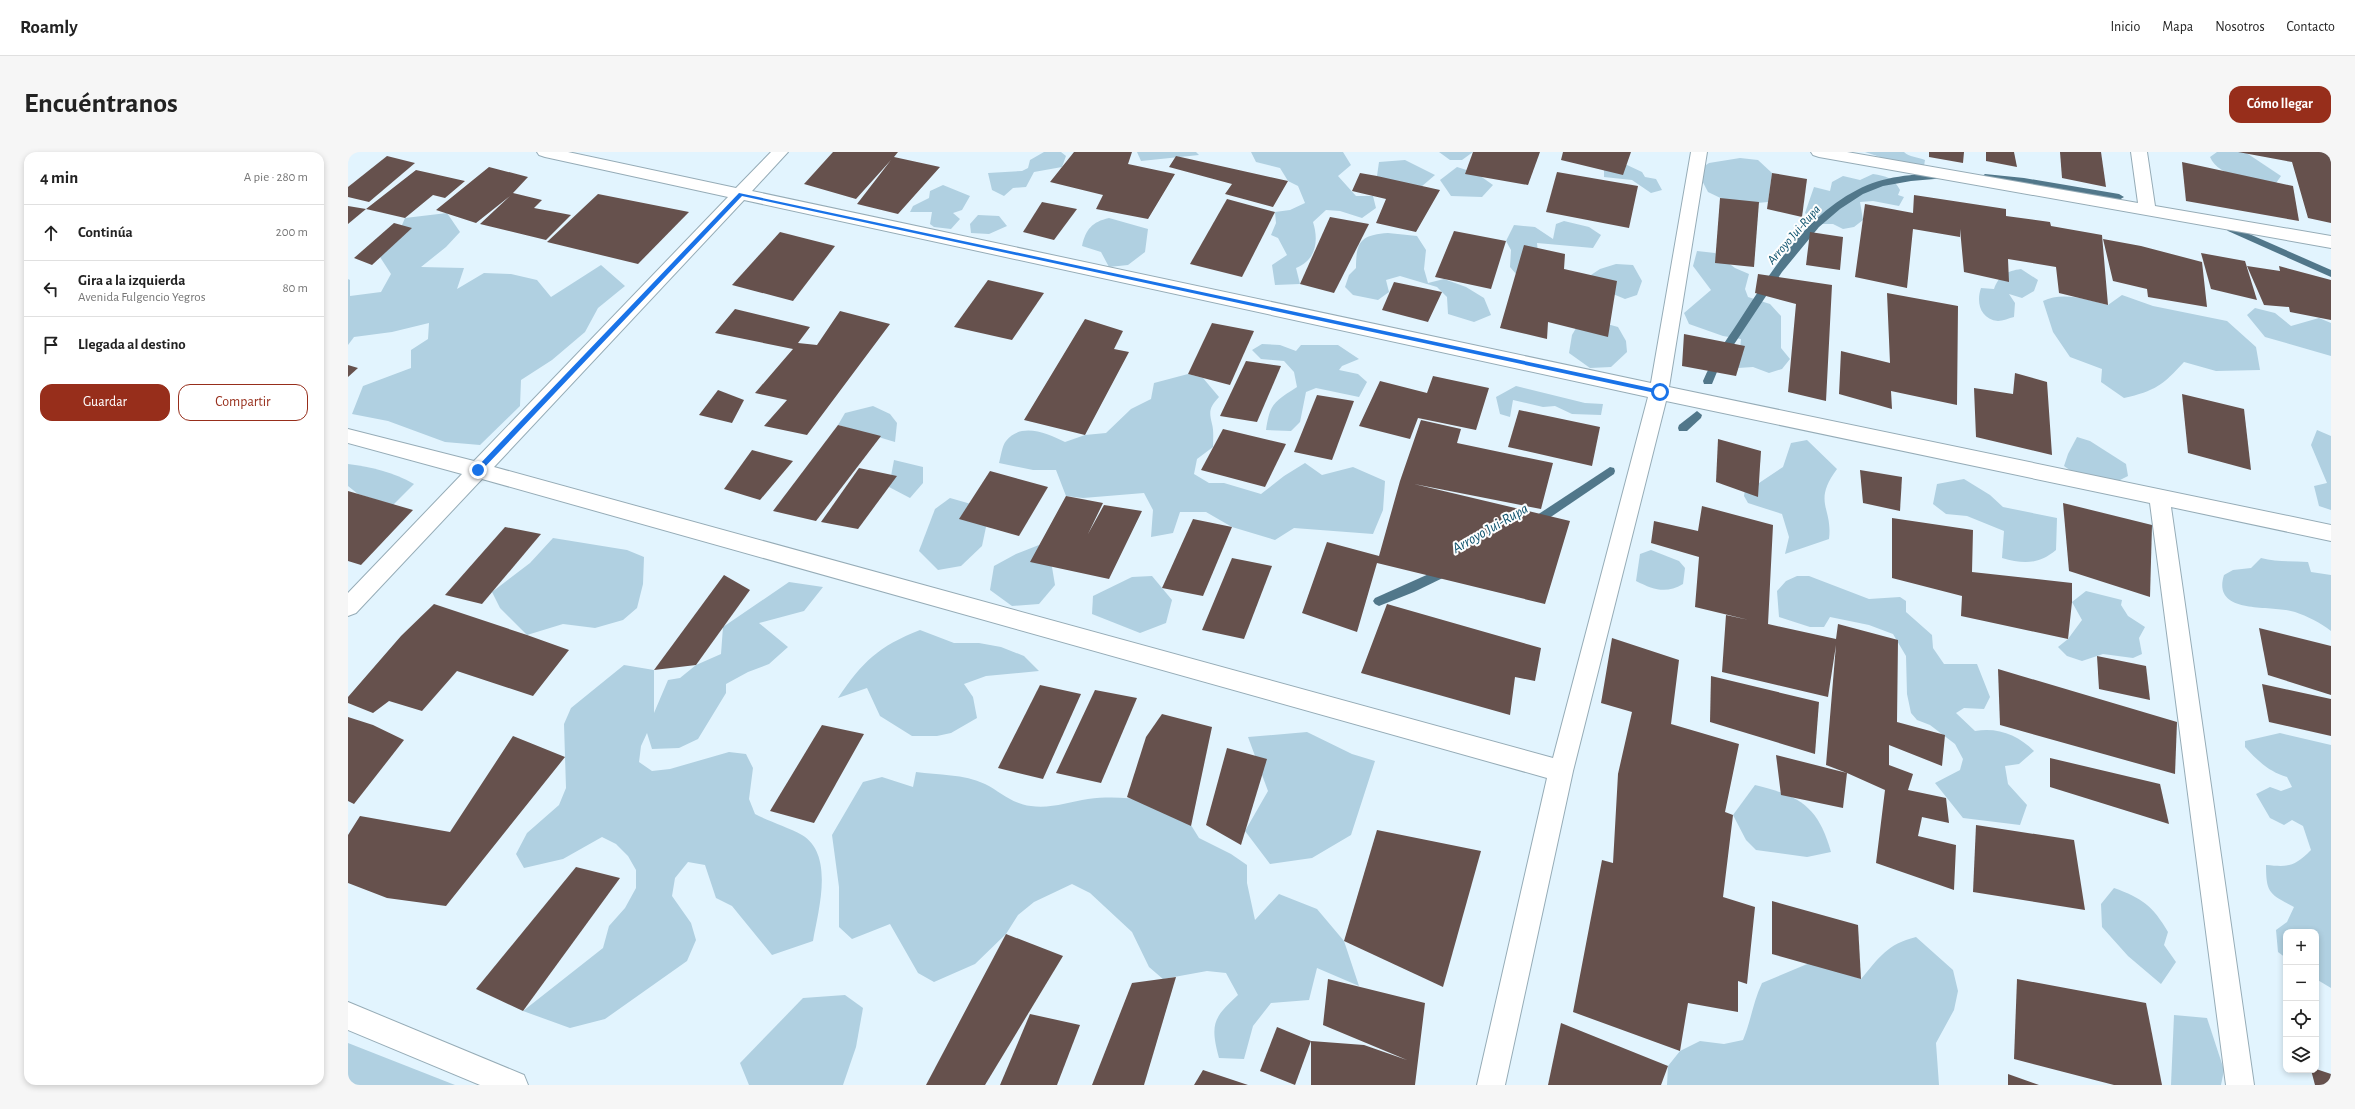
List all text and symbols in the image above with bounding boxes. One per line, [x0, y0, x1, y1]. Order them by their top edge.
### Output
text: Roamly [20, 18, 78, 37]
text: Inicio [2110, 20, 2140, 34]
text: Mapa [2162, 20, 2193, 34]
text: Nosotros [2215, 20, 2265, 34]
text: Contacto [2287, 20, 2335, 34]
button: Cómo llegar [2229, 86, 2331, 123]
text: Encuéntranos [24, 90, 178, 118]
text: 4 min [40, 169, 78, 186]
text: A pie · 280 m [244, 171, 308, 184]
water label: Arroyo Jui-Rupa [1764, 203, 1823, 268]
icon: ahead [40, 222, 62, 244]
text: Continúa [78, 225, 133, 240]
text: 200 m [276, 226, 308, 239]
text: Gira a la izquierda [78, 273, 185, 288]
icon: left [40, 278, 62, 300]
text: 80 m [282, 282, 308, 295]
text: Avenida Fulgencio Yegros [78, 291, 206, 304]
icon: arrive [40, 334, 62, 356]
text: Llegada al destino [78, 337, 186, 352]
route start [1651, 383, 1669, 401]
button: Guardar [40, 384, 170, 421]
button: Compartir [178, 384, 308, 421]
route end [469, 461, 487, 479]
water label: Arroyo Jui-Rupa [1449, 501, 1531, 557]
map controls [2283, 929, 2319, 1073]
button: + [2283, 929, 2319, 965]
button: − [2283, 965, 2319, 1001]
button: locate [2283, 1001, 2319, 1037]
button: layers [2283, 1037, 2319, 1073]

